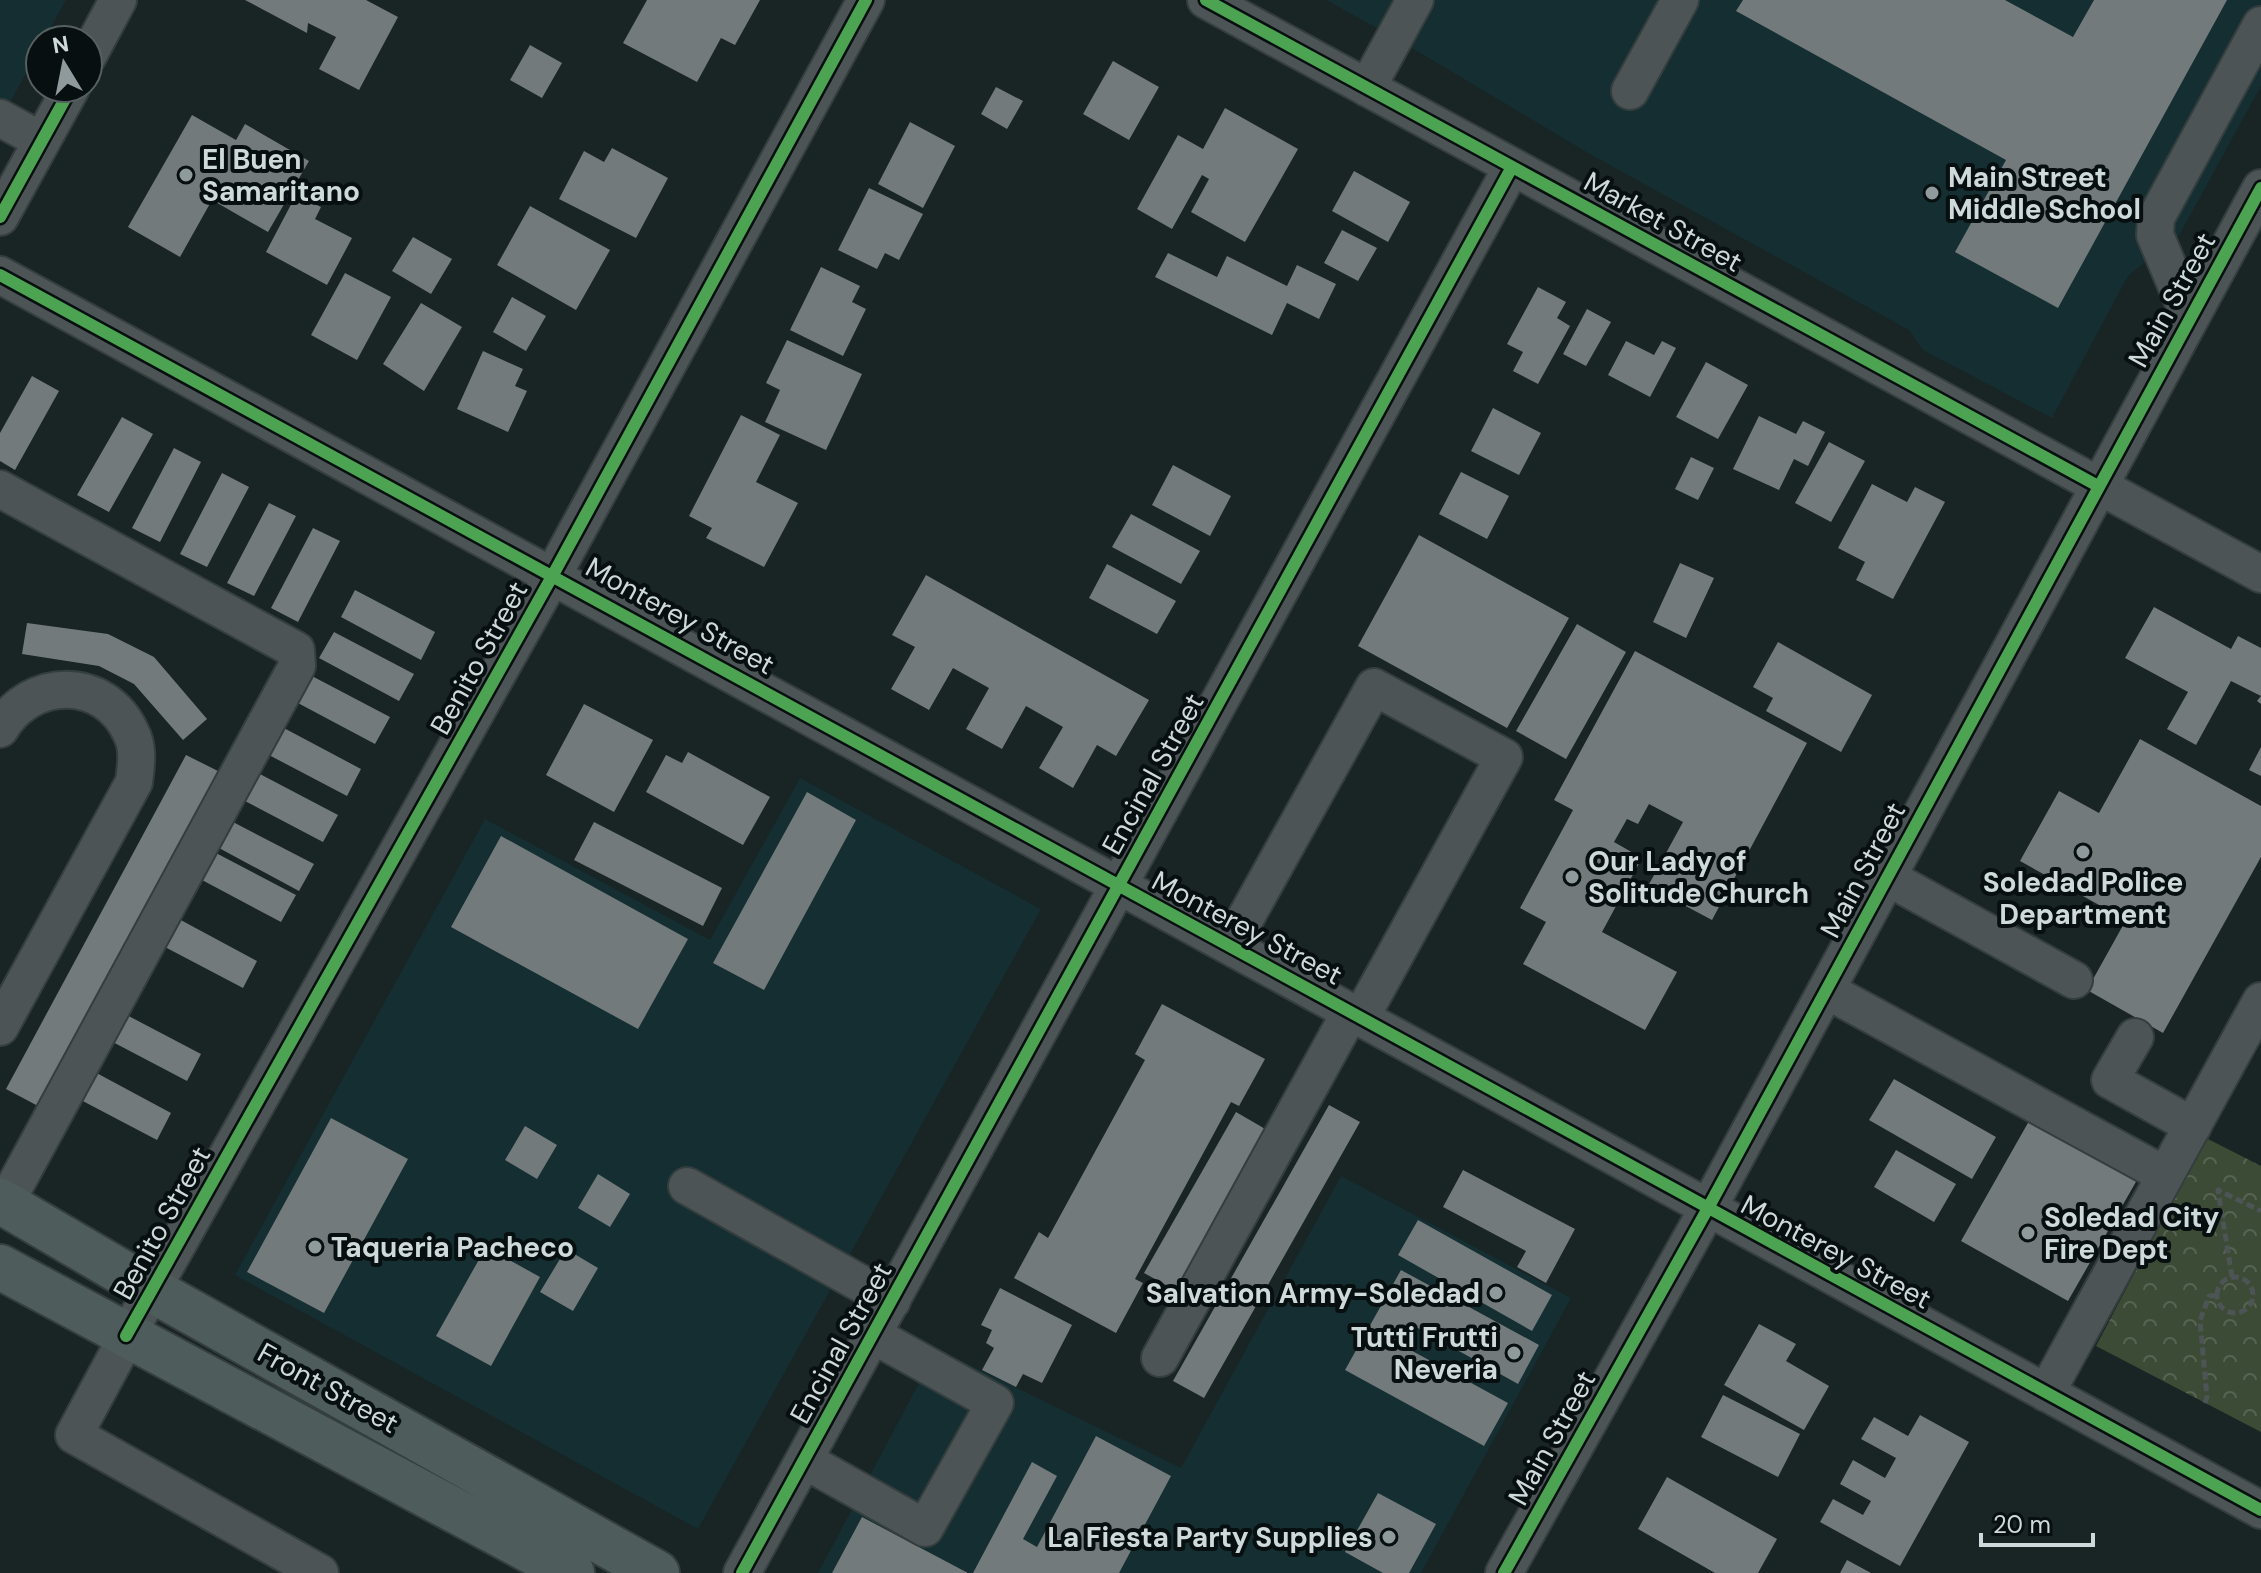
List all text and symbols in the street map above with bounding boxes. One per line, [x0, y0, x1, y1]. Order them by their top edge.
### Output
north arrow [24, 24, 104, 104]
text: N [50, 29, 71, 60]
place label: El Buen Samaritano [202, 141, 360, 210]
place label: Main Street Middle School [1948, 159, 2141, 228]
street label: Market Street [1577, 163, 1749, 281]
marker: El Buen Samaritano [177, 166, 195, 184]
marker: Main Street Middle School [1923, 184, 1941, 202]
street label: Main Street [2120, 226, 2224, 374]
street label: Monterey Street [579, 549, 781, 683]
street label: Benito Street [422, 575, 536, 741]
street label: Encinal Street [1093, 687, 1213, 861]
street label: Main Street [1812, 796, 1914, 944]
place label: Our Lady of Solitude Church [1588, 843, 1809, 912]
marker: Soledad Police Department [2074, 843, 2092, 861]
street label: Monterey Street [1145, 862, 1349, 994]
place label: Soledad Police Department [1983, 864, 2183, 933]
marker: Our Lady of Solitude Church [1563, 868, 1581, 886]
street label: Benito Street [105, 1140, 219, 1306]
street label: Monterey Street [1734, 1186, 1938, 1318]
place label: Soledad City Fire Dept [2044, 1199, 2219, 1268]
marker: Soledad City Fire Dept [2019, 1224, 2037, 1242]
place label: Taqueria Pacheco [331, 1229, 574, 1266]
marker: Taqueria Pacheco [306, 1238, 324, 1256]
street label: Encinal Street [781, 1256, 901, 1430]
place label: Salvation Army-Soledad [1146, 1275, 1480, 1312]
marker: Salvation Army-Soledad [1487, 1284, 1505, 1302]
place label: Tutti Frutti Neveria [1351, 1319, 1498, 1388]
street label: Front Street [251, 1334, 405, 1442]
marker: Tutti Frutti Neveria [1505, 1344, 1523, 1362]
street label: Main Street [1500, 1364, 1604, 1512]
scale bar [1981, 1497, 2093, 1547]
text: 20 m [1993, 1509, 2051, 1540]
place label: La Fiesta Party Supplies [1047, 1519, 1373, 1556]
marker: La Fiesta Party Supplies [1380, 1528, 1398, 1546]

